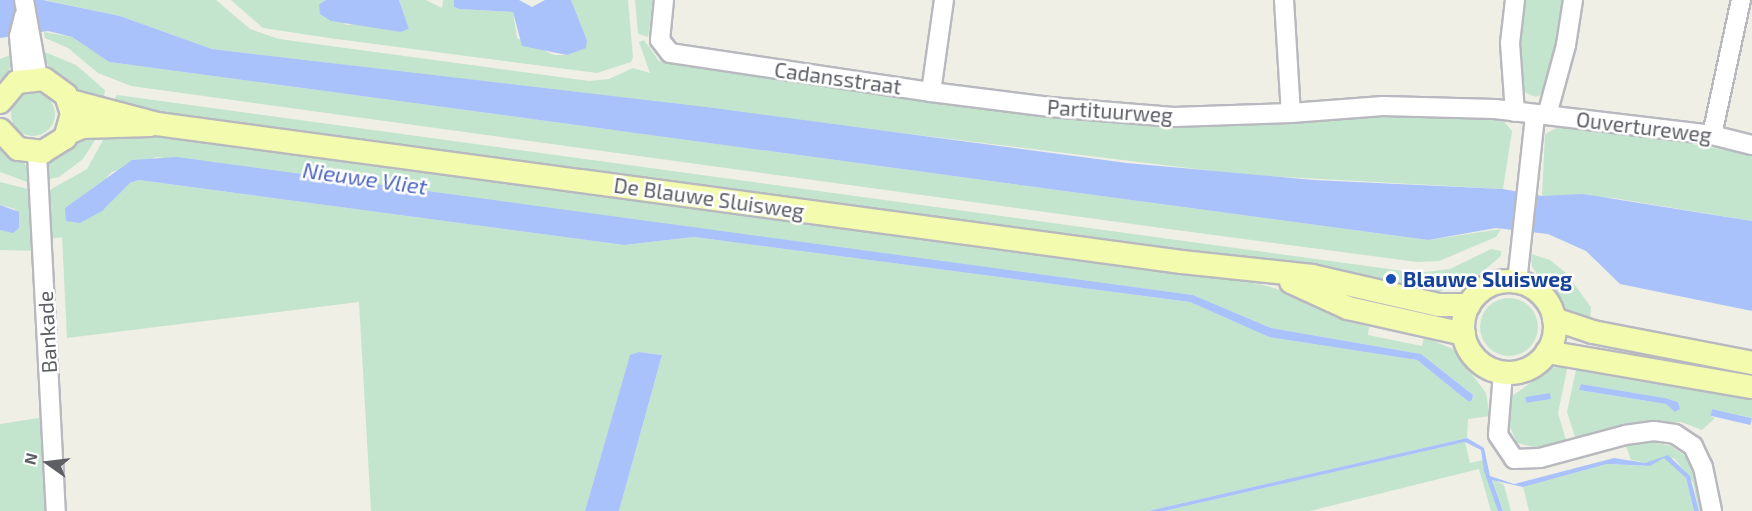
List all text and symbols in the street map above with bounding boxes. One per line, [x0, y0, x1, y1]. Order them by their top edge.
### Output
street label: Cadansstraat [773, 57, 903, 99]
street label: Partituurweg [1046, 94, 1174, 128]
street label: Ouvertureweg [1575, 106, 1713, 148]
water label: Nieuwe Vliet [301, 156, 429, 200]
street label: De Blauwe Sluisweg [612, 172, 806, 224]
place label: Blauwe Sluisweg [1403, 266, 1572, 292]
marker: Blauwe Sluisweg [1384, 272, 1398, 286]
street label: Bankade [32, 290, 62, 374]
north arrow [18, 433, 78, 493]
text: N [19, 451, 41, 466]

